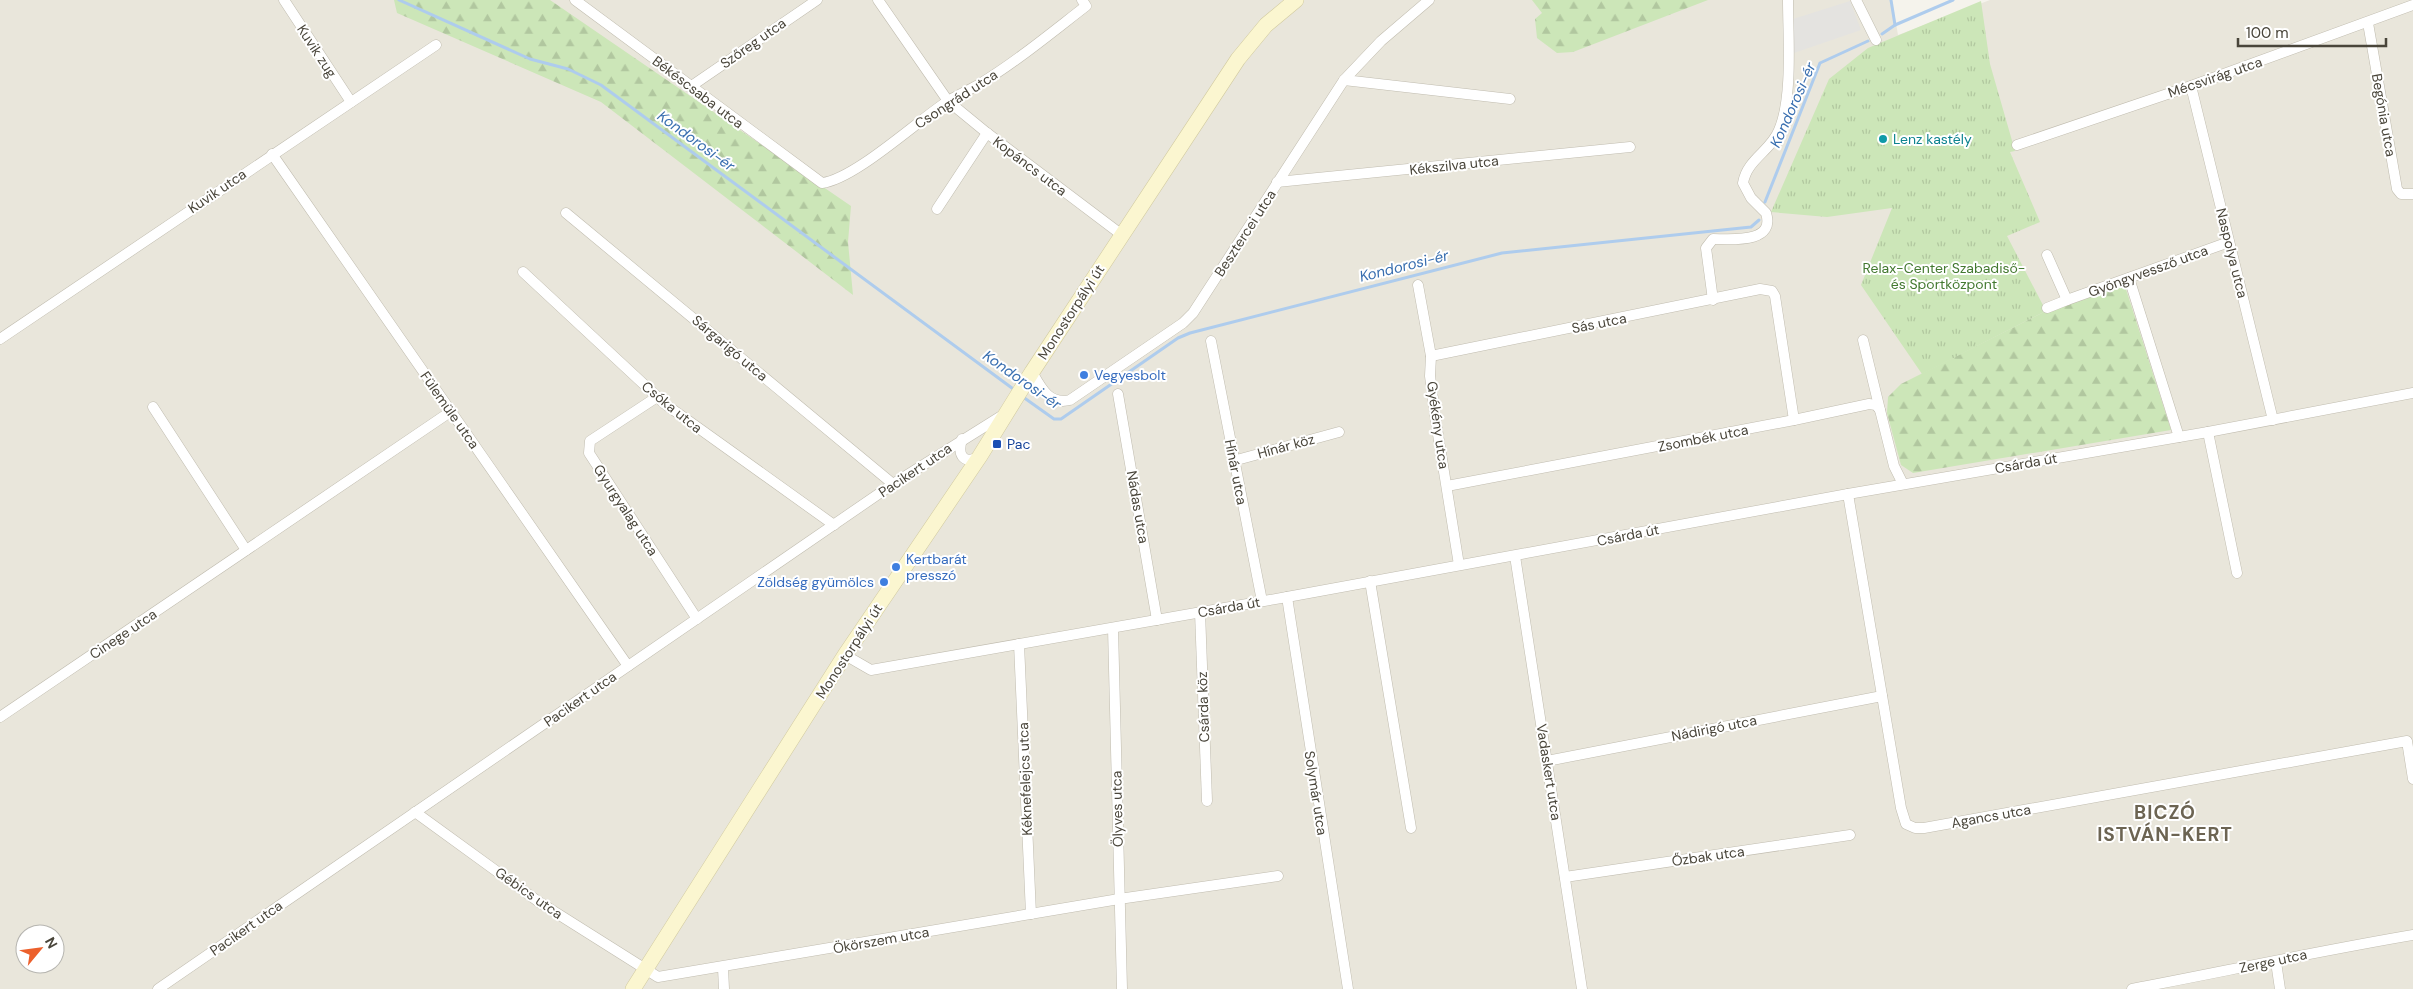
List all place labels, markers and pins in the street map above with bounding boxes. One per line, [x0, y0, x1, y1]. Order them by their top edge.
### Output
place label: Lenz kastély [1893, 130, 1972, 148]
marker: Lenz kastély [1877, 133, 1889, 145]
place label: Vegyesbolt [1094, 366, 1166, 384]
marker: Vegyesbolt [1078, 369, 1090, 381]
place label: Pac [1007, 435, 1030, 453]
marker: Pac [991, 438, 1003, 450]
place label: Kertbarát presszó [906, 550, 967, 584]
marker: Kertbarát presszó [890, 561, 902, 573]
place label: Zöldség gyümölcs [757, 573, 874, 591]
marker: Zöldség gyümölcs [878, 576, 890, 588]

